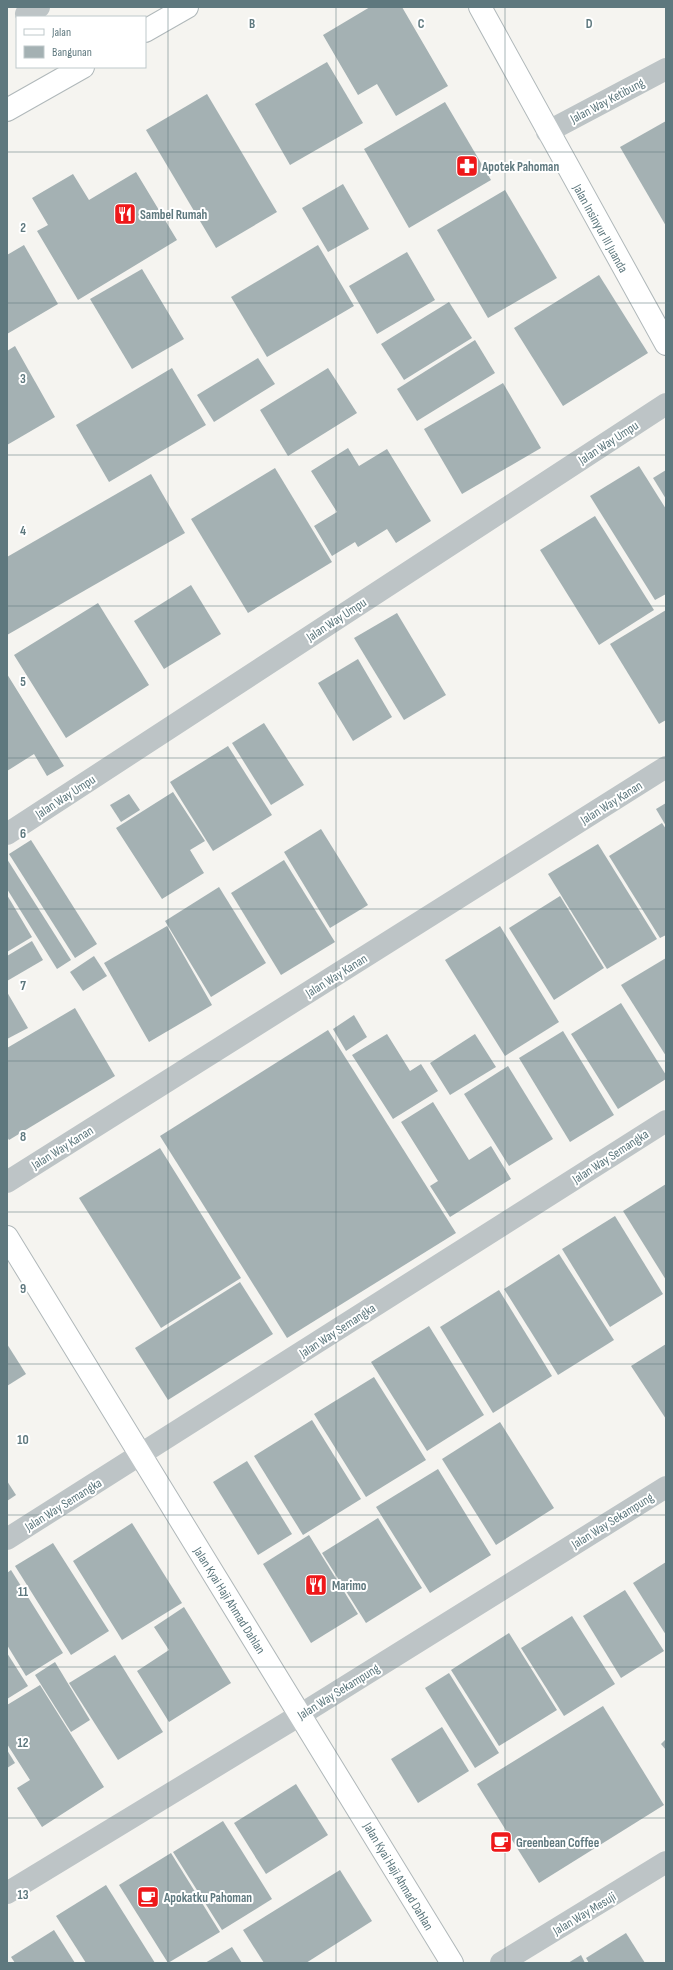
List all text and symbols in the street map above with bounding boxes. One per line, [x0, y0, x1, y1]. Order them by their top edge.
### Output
legend [16, 16, 146, 68]
text: B [249, 16, 255, 32]
text: C [418, 16, 425, 32]
text: D [586, 16, 593, 32]
text: Jalan [51, 25, 71, 40]
text: Bangunan [52, 45, 92, 60]
street label: Jalan Way Ketibung [567, 75, 647, 128]
pharmacy icon: Apotek Pahoman [454, 153, 480, 179]
place label: Apotek Pahoman [481, 159, 559, 175]
street label: Jalan Insinyur III Juanda [569, 181, 631, 276]
restaurant icon: Sambel Rumah [112, 201, 138, 227]
place label: Sambel Rumah [140, 207, 208, 223]
text: 2 [20, 220, 26, 236]
text: 3 [20, 371, 26, 387]
street label: Jalan Way Umpu [575, 417, 642, 469]
text: 4 [20, 523, 26, 539]
street label: Jalan Way Umpu [303, 594, 370, 646]
text: 5 [20, 674, 26, 690]
street label: Jalan Way Umpu [32, 771, 99, 823]
street label: Jalan Way Kanan [577, 778, 645, 829]
text: 6 [20, 826, 26, 842]
street label: Jalan Way Kanan [302, 951, 370, 1002]
text: 7 [20, 978, 26, 994]
street label: Jalan Way Kanan [28, 1123, 96, 1174]
street label: Jalan Way Semangka [569, 1126, 652, 1188]
text: 8 [20, 1129, 26, 1145]
text: 9 [20, 1281, 26, 1297]
street label: Jalan Way Semangka [296, 1300, 379, 1362]
text: 10 [17, 1432, 29, 1448]
street label: Jalan Way Semangka [21, 1475, 105, 1535]
street label: Jalan Way Sekampung [568, 1489, 656, 1553]
street label: Jalan Kyai Haji Ahmad Dahlan [189, 1543, 269, 1657]
restaurant icon: Marimo [303, 1572, 329, 1598]
place label: Marimo [332, 1578, 367, 1594]
text: 11 [18, 1584, 28, 1600]
street label: Jalan Way Sekampung [294, 1660, 382, 1724]
text: 12 [18, 1735, 29, 1751]
street label: Jalan Kyai Haji Ahmad Dahlan [359, 1819, 437, 1933]
cafe icon: Greenbean Coffee [488, 1829, 514, 1855]
place label: Greenbean Coffee [516, 1835, 600, 1851]
cafe icon: Apokatku Pahoman [135, 1884, 161, 1910]
text: 13 [18, 1887, 29, 1903]
street label: Jalan Way Mesuji [549, 1889, 619, 1939]
place label: Apokatku Pahoman [163, 1890, 252, 1906]

